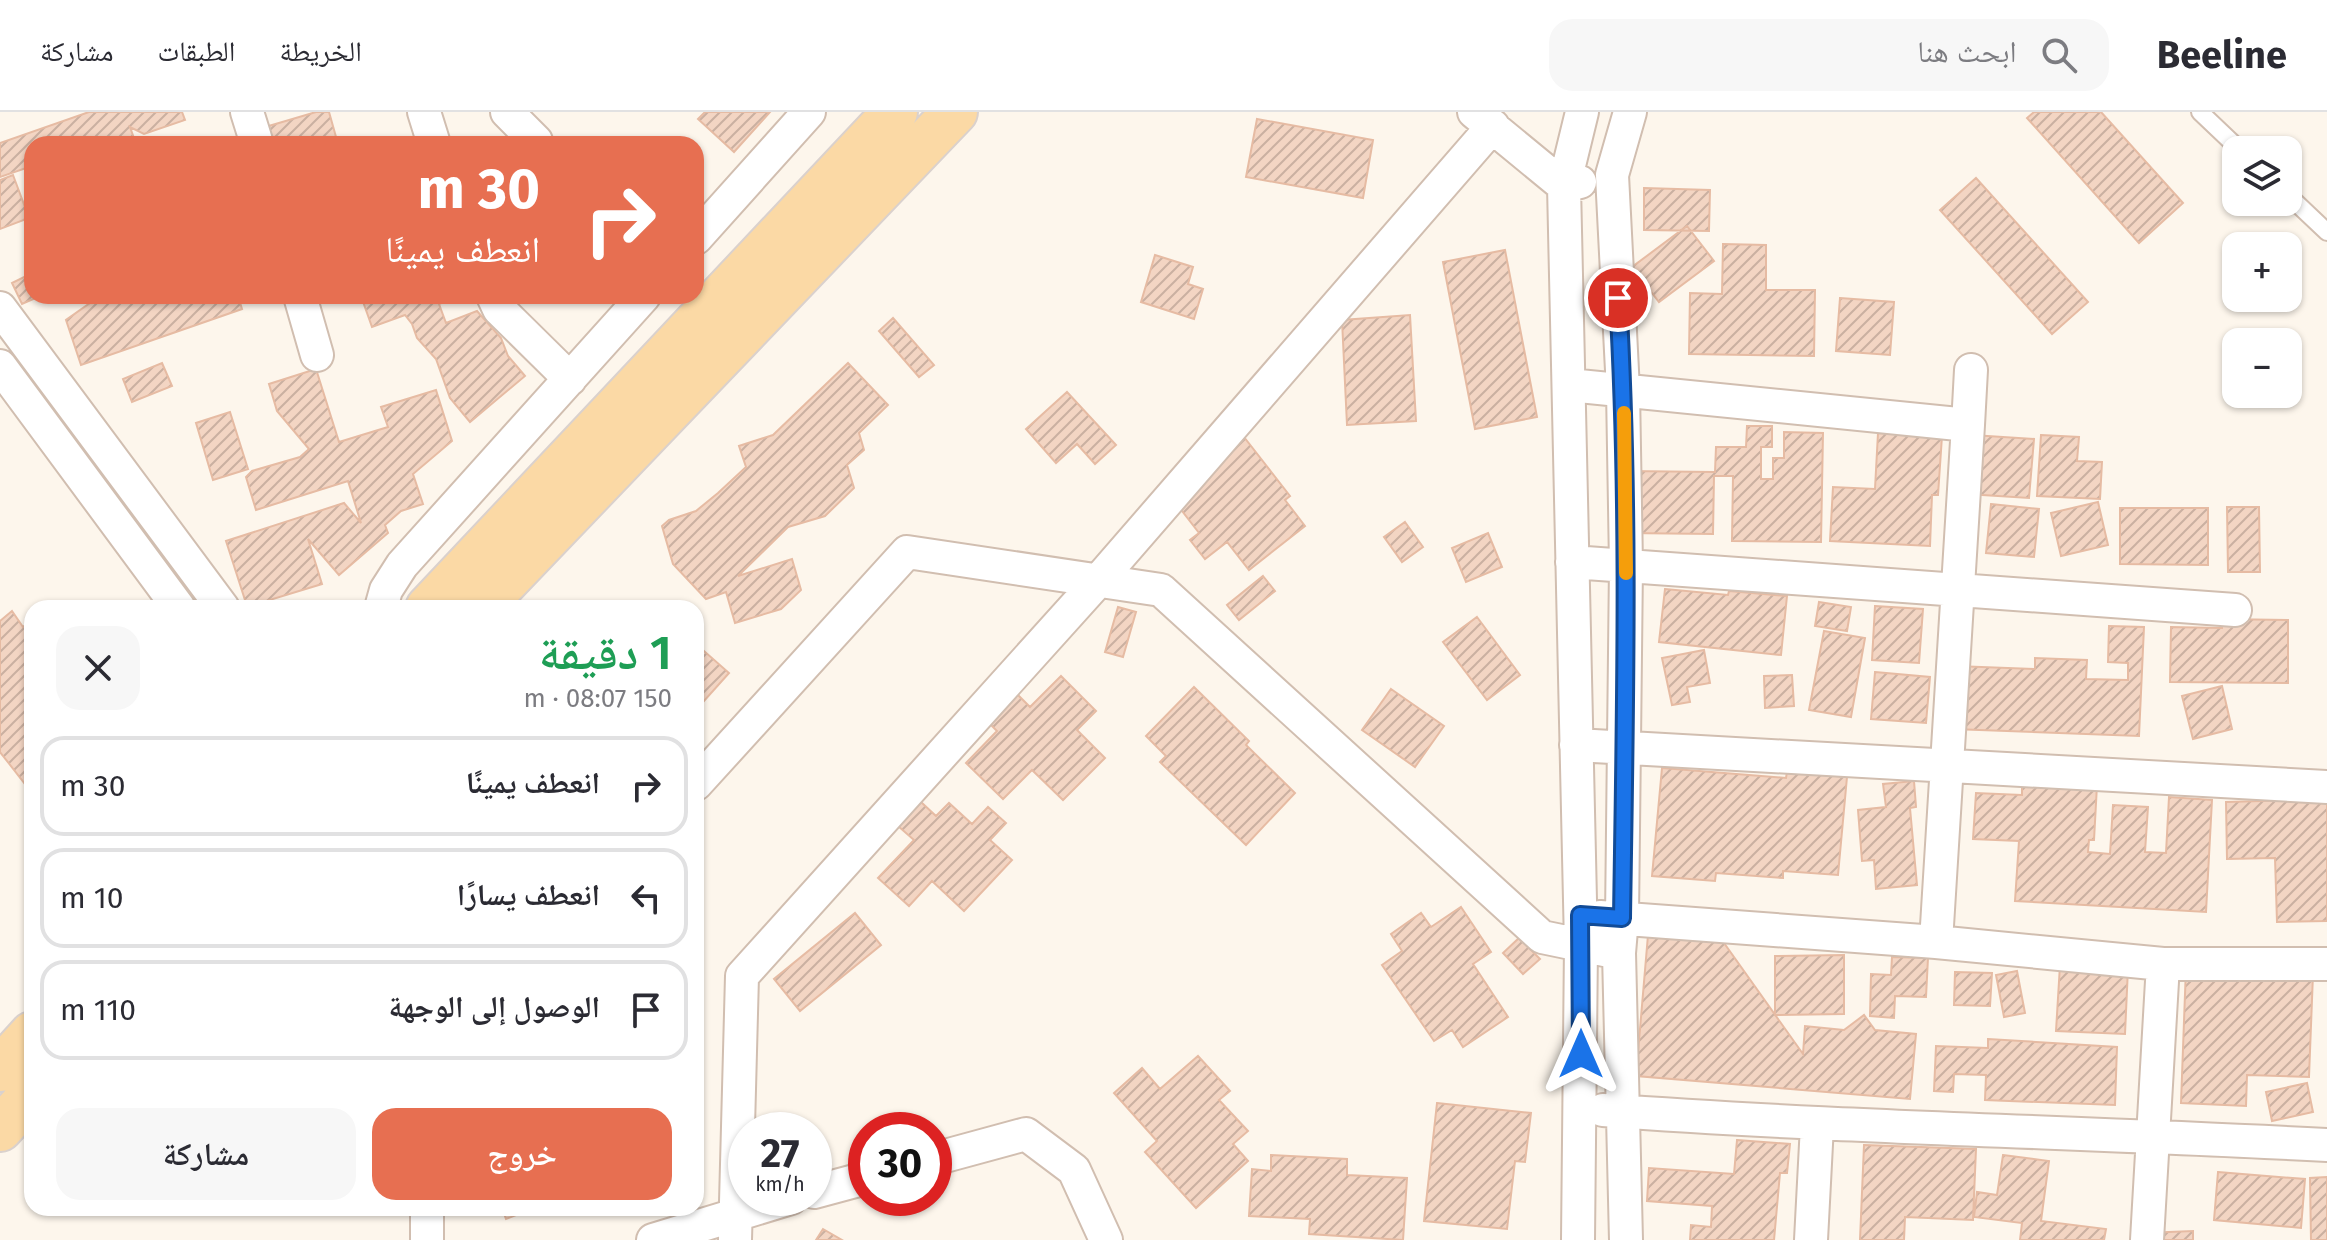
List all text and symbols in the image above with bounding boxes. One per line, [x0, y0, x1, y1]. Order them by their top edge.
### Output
search box [1549, 19, 2109, 91]
text: Beeline [2157, 32, 2287, 78]
icon: search [2037, 33, 2081, 77]
text: ابحث هنا [1917, 34, 2017, 70]
text: مشاركة [40, 35, 114, 68]
text: الطبقات [158, 35, 235, 68]
text: الخريطة [279, 35, 362, 68]
map controls [2222, 136, 2302, 408]
button: layers [2222, 136, 2302, 216]
text: 30 m [418, 156, 540, 223]
icon: right [568, 168, 672, 272]
text: انعطف يمينًا [385, 228, 540, 272]
button: + [2222, 232, 2302, 312]
pin [1584, 264, 1652, 332]
icon: arrive [1596, 276, 1640, 320]
button: − [2222, 328, 2302, 408]
text: 1 دقيقة [539, 624, 672, 682]
button: close [56, 626, 140, 710]
text: 150 m · 08:07 [523, 683, 672, 714]
icon: right [624, 764, 668, 808]
text: انعطف يمينًا [466, 765, 600, 801]
text: 30 m [60, 768, 125, 804]
icon: left [624, 876, 668, 920]
text: انعطف يسارًا [457, 877, 600, 913]
text: 10 m [60, 880, 123, 916]
icon: arrive [624, 988, 668, 1032]
text: الوصول إلى الوجهة [389, 989, 600, 1025]
text: 110 m [60, 992, 136, 1028]
position arrow [1539, 1012, 1623, 1096]
button: مشاركة [56, 1108, 356, 1200]
button: خروج [372, 1108, 672, 1200]
speed limit sign: 30 [848, 1112, 952, 1216]
text: 27 [761, 1130, 800, 1178]
text: km/h [755, 1172, 805, 1196]

